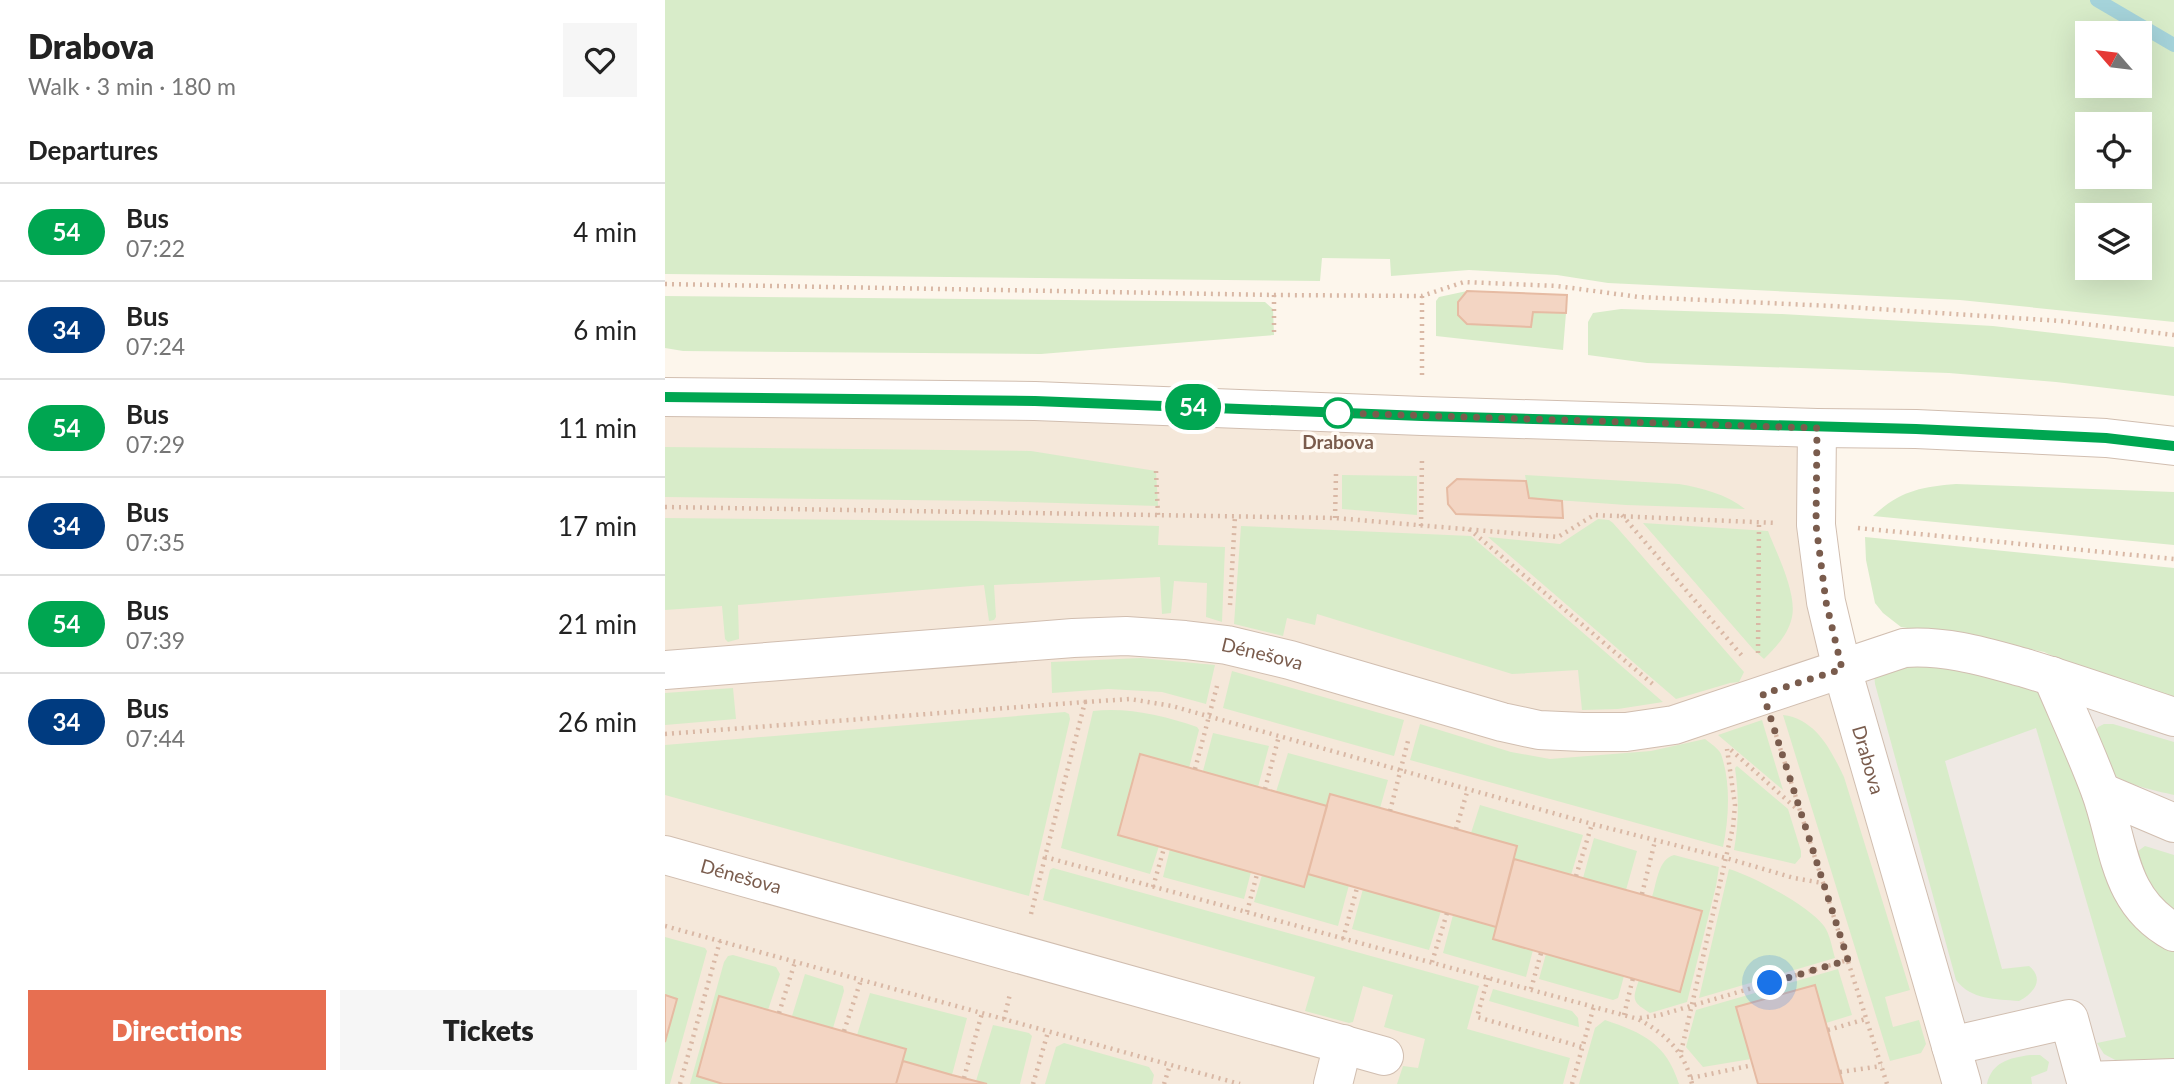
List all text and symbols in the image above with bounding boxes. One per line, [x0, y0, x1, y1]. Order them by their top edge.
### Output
north arrow [2075, 21, 2153, 98]
map controls [2075, 21, 2152, 280]
button: heart [563, 23, 637, 97]
text: Drabova [28, 26, 154, 66]
text: Walk · 3 min · 180 m [28, 72, 236, 100]
button: locate [2075, 112, 2152, 189]
text: Departures [28, 134, 158, 166]
text: Bus [126, 202, 169, 234]
button: layers [2075, 203, 2152, 280]
text: 4 min [573, 216, 637, 248]
text: 54 [53, 217, 80, 246]
text: 07:22 [126, 234, 185, 262]
text: Bus [126, 300, 169, 332]
text: 6 min [573, 314, 637, 346]
text: 34 [53, 315, 80, 344]
text: 07:24 [126, 332, 185, 360]
line badge: 54 [1161, 384, 1225, 430]
text: 54 [1179, 392, 1207, 421]
text: Bus [126, 398, 169, 430]
marker: Drabova [1323, 398, 1353, 428]
text: 11 min [558, 412, 637, 444]
text: 54 [53, 413, 80, 442]
text: 07:29 [126, 430, 185, 458]
place label: Drabova [1302, 430, 1374, 453]
text: Bus [126, 496, 169, 528]
text: 17 min [558, 510, 637, 542]
text: 34 [53, 511, 80, 540]
text: 07:35 [126, 528, 185, 556]
text: Bus [126, 594, 169, 626]
text: 21 min [558, 608, 637, 640]
text: 54 [53, 609, 80, 638]
text: 07:39 [126, 626, 185, 654]
street label: Dénešova [1219, 632, 1306, 674]
text: Bus [126, 692, 169, 724]
text: 26 min [558, 706, 637, 738]
text: 34 [53, 707, 80, 736]
street label: Drabova [1848, 722, 1890, 797]
text: 07:44 [126, 724, 185, 752]
street label: Dénešova [698, 854, 784, 898]
your location [1752, 965, 1787, 1000]
button: Directions [28, 990, 326, 1070]
button: Tickets [340, 990, 637, 1070]

